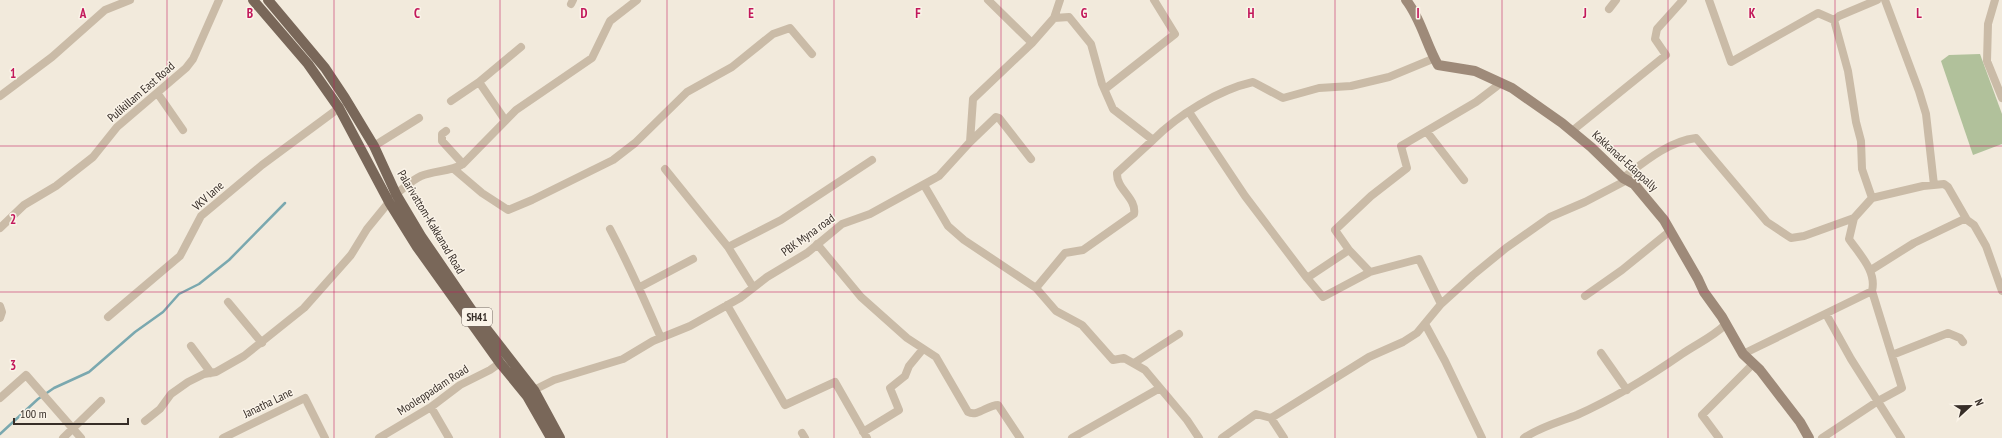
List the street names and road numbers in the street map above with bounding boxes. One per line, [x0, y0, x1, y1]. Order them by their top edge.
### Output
street label: Pulikillam East Road [104, 58, 177, 125]
street label: Kakkanad-Edappally [1589, 127, 1662, 195]
street label: Palarivattom-Kakkanad Road [394, 167, 468, 276]
street label: VKV lane [188, 178, 226, 214]
street label: PBK Myna road [778, 210, 837, 259]
road number: SH41 [462, 308, 492, 326]
street label: Mooleppadam Road [394, 361, 471, 418]
street label: Janatha Lane [240, 384, 295, 421]

